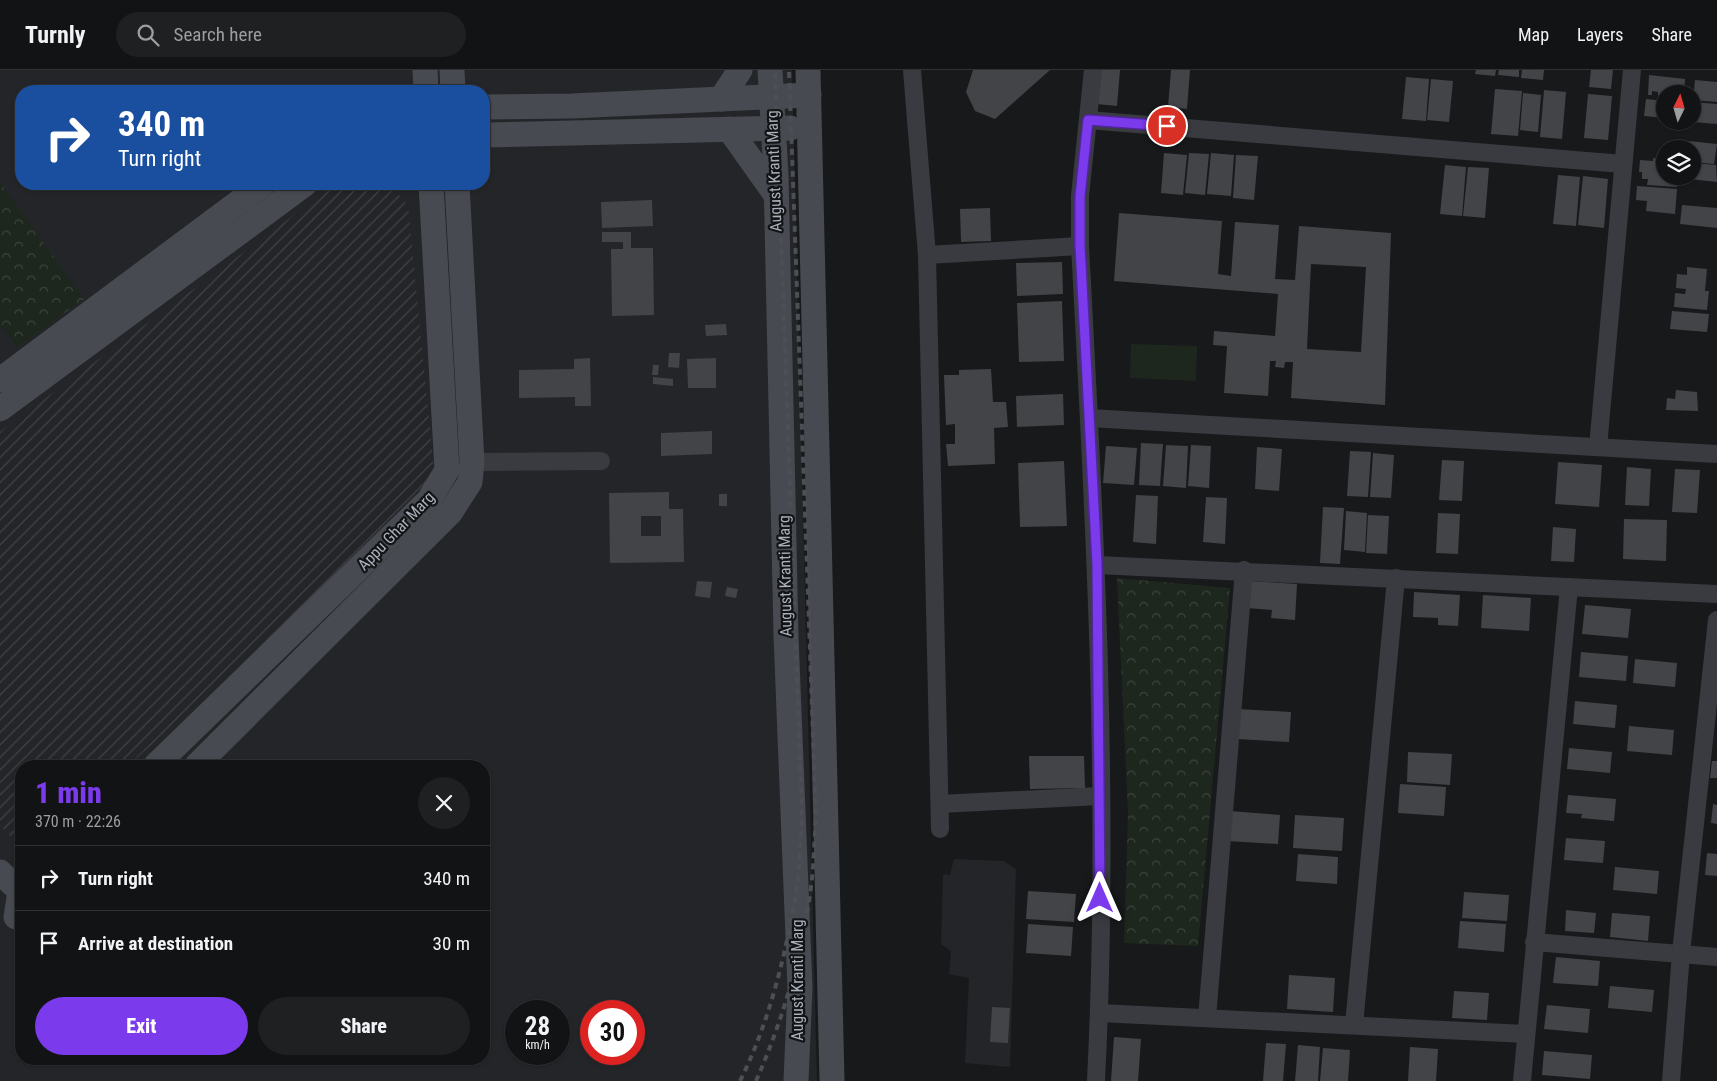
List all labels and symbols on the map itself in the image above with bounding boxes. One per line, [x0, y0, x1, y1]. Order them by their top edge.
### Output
north arrow [1656, 85, 1701, 130]
pin [1146, 105, 1188, 147]
street label: August Kranti Marg [762, 110, 786, 232]
street label: Appu Ghar Marg [354, 488, 438, 574]
street label: August Kranti Marg [774, 515, 796, 637]
position arrow [1073, 871, 1125, 923]
street label: August Kranti Marg [788, 919, 807, 1041]
speed limit sign: 30 [580, 1000, 645, 1065]

